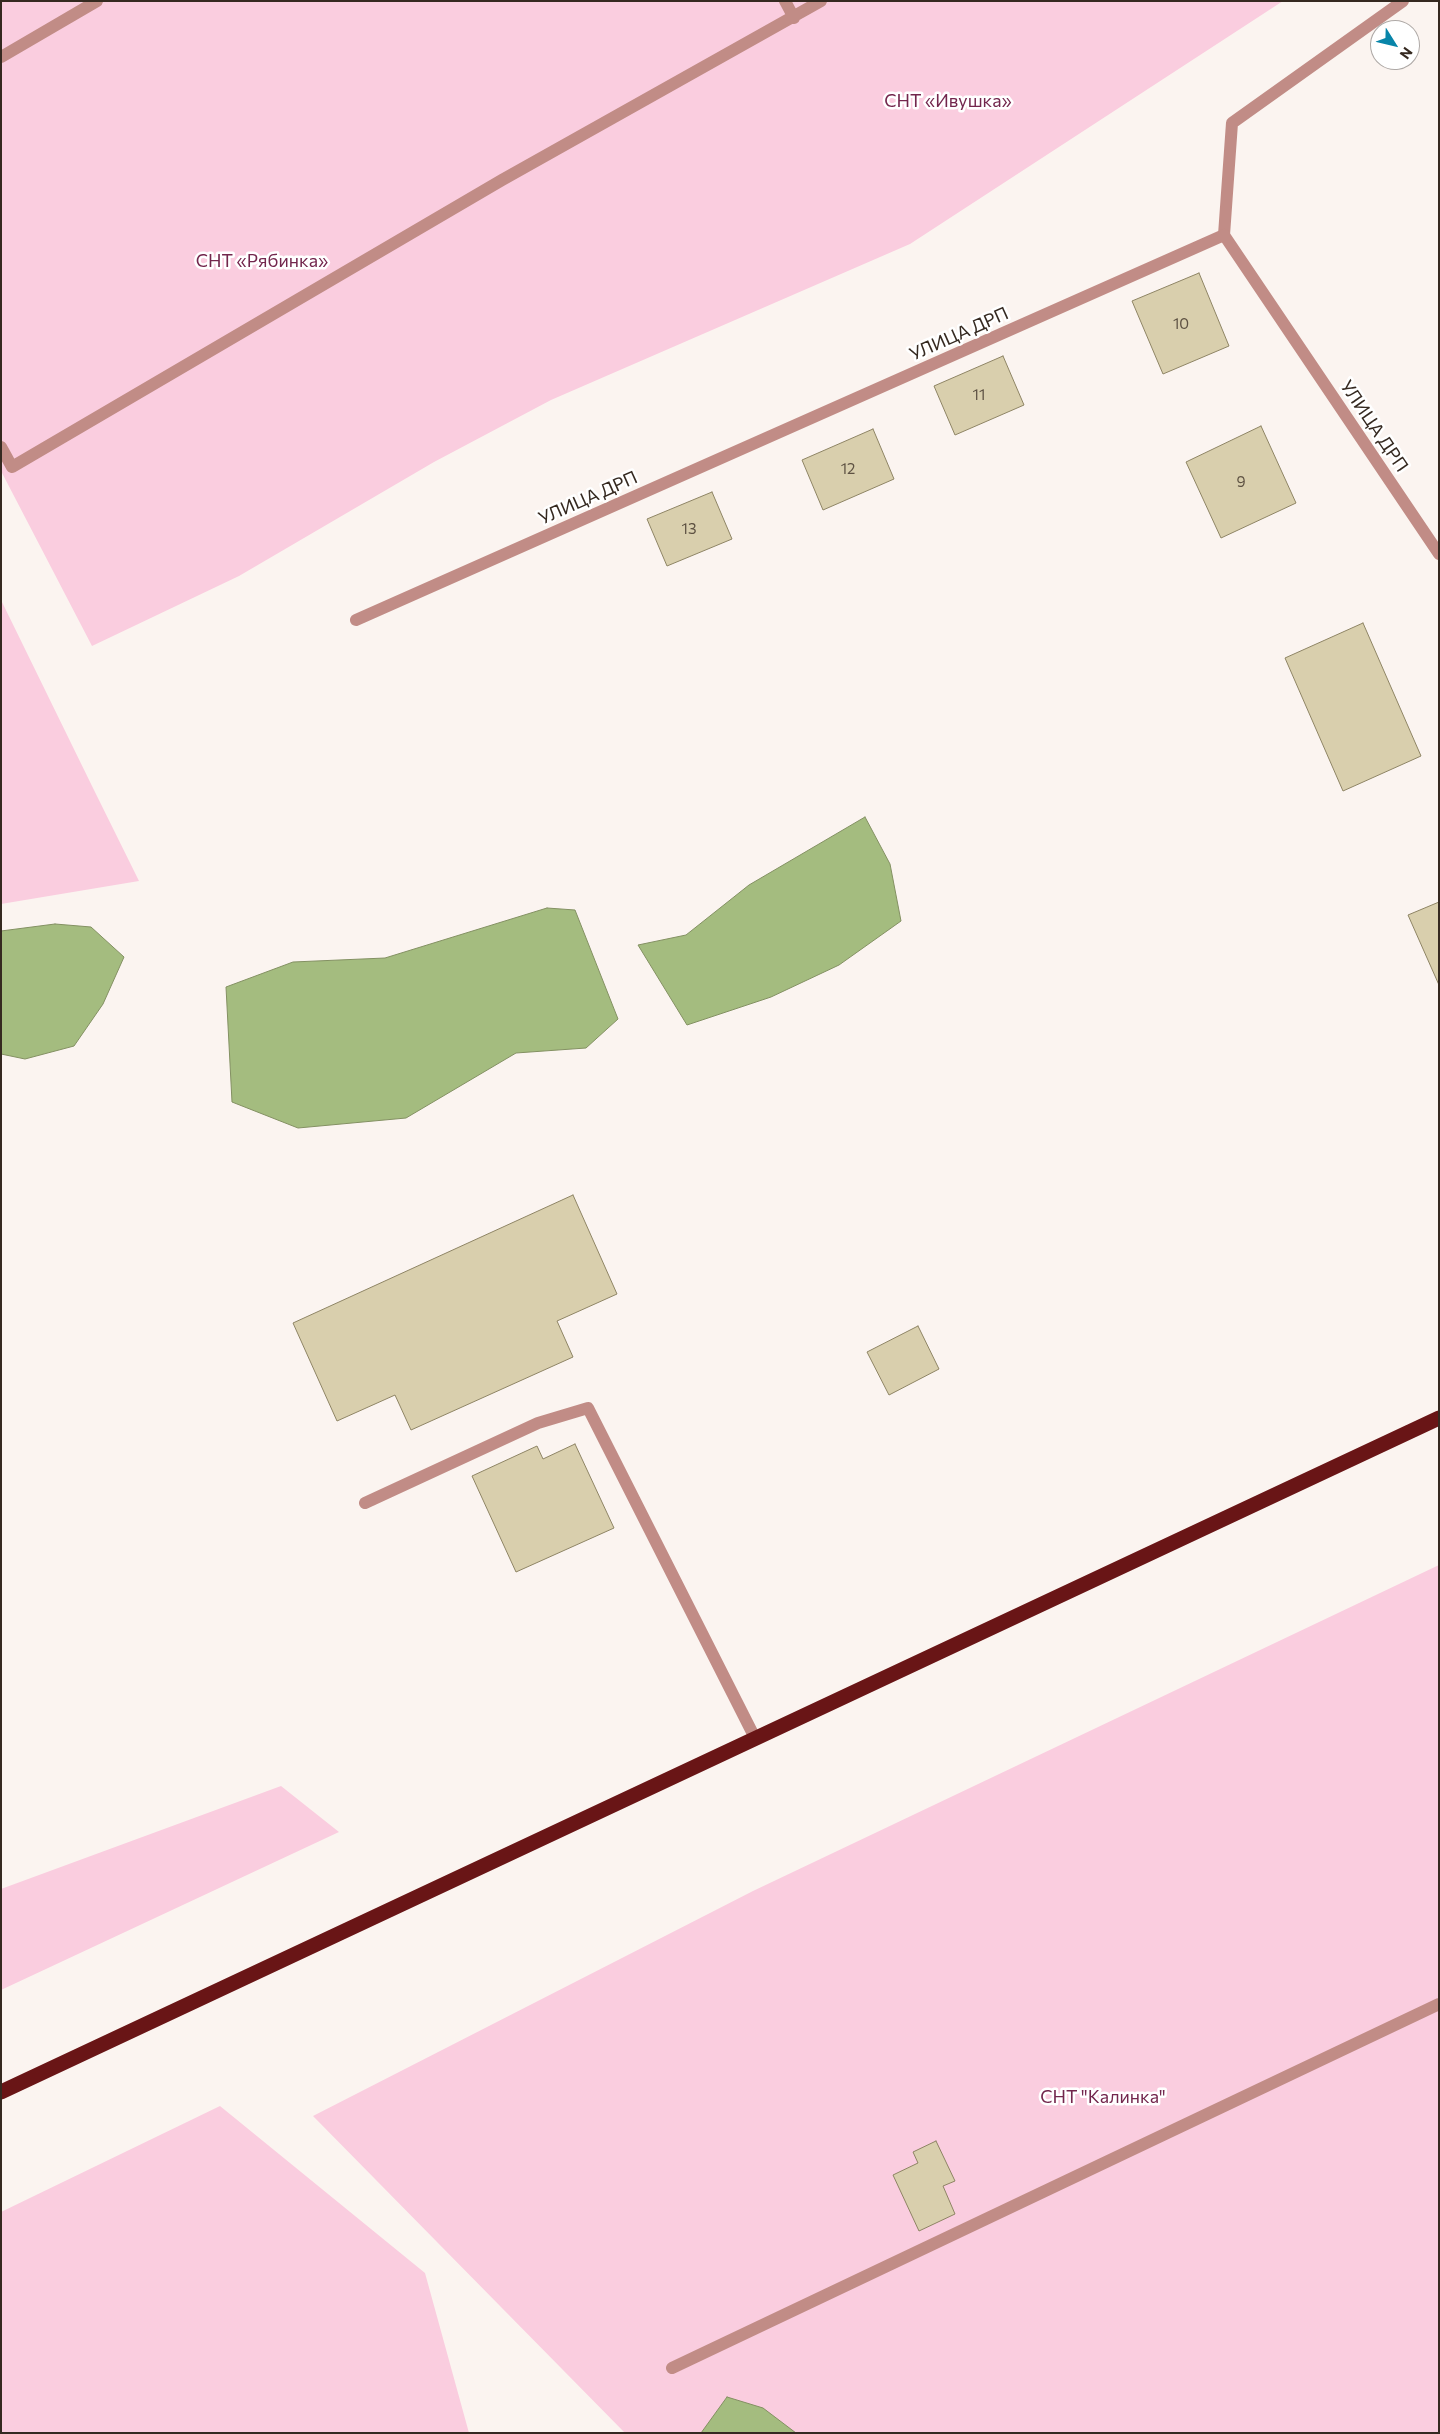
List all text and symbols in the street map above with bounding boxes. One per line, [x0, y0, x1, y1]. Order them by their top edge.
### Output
north arrow [1370, 20, 1420, 70]
text: N [1397, 44, 1417, 63]
park label: СНТ «Ивушка» [884, 90, 1012, 112]
park label: СНТ «Рябинка» [196, 250, 328, 272]
street label: УЛИЦА ДРП [906, 303, 1012, 365]
house number: 10 [1173, 315, 1189, 333]
street label: УЛИЦА ДРП [1335, 376, 1413, 476]
house number: 11 [973, 386, 985, 404]
house number: 12 [841, 460, 855, 478]
street label: УЛИЦА ДРП [535, 467, 641, 529]
house number: 9 [1236, 473, 1246, 491]
house number: 13 [682, 520, 696, 538]
park label: СНТ "Калинка" [1040, 2086, 1166, 2108]

